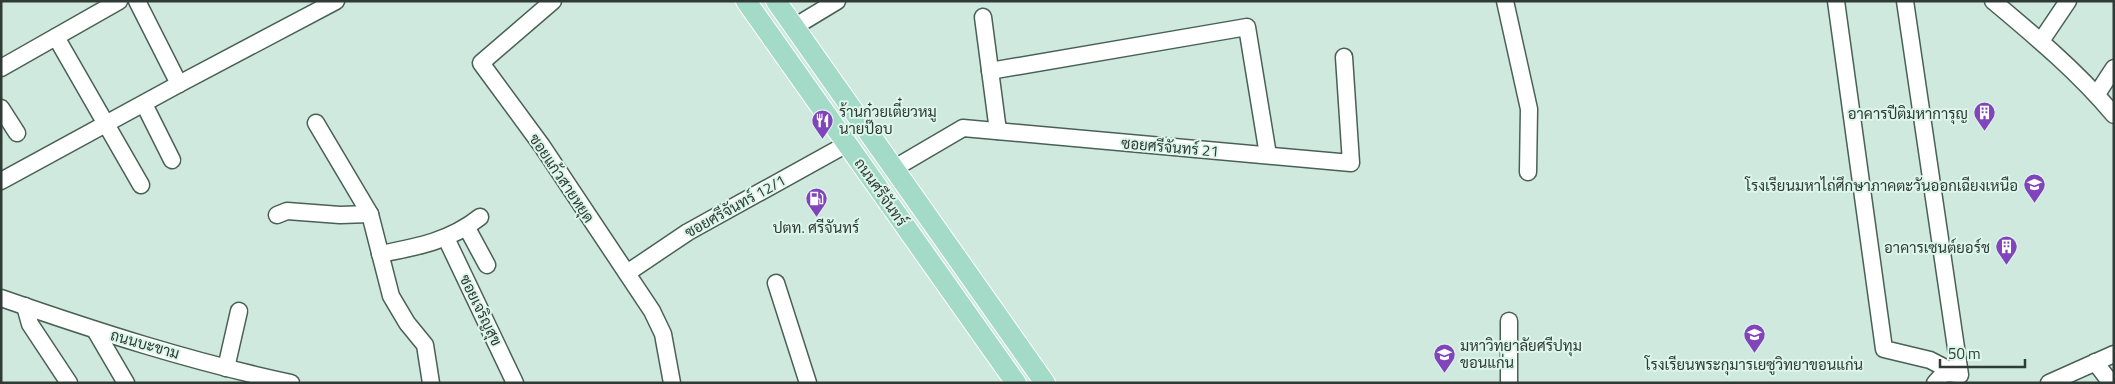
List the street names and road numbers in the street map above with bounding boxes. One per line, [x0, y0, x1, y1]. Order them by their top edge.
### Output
street label: ซอยแก้วสายหยุด [524, 129, 600, 227]
street label: ซอยศรีจันทร์ 21 [1120, 131, 1220, 163]
street label: ถนนศรีจันทร์ [849, 153, 913, 231]
street label: ซอยศรีจันทร์ 12/1 [680, 169, 790, 243]
street label: ซอยเจริญสุข [454, 270, 508, 350]
street label: ถนนบะขาม [108, 323, 182, 365]

